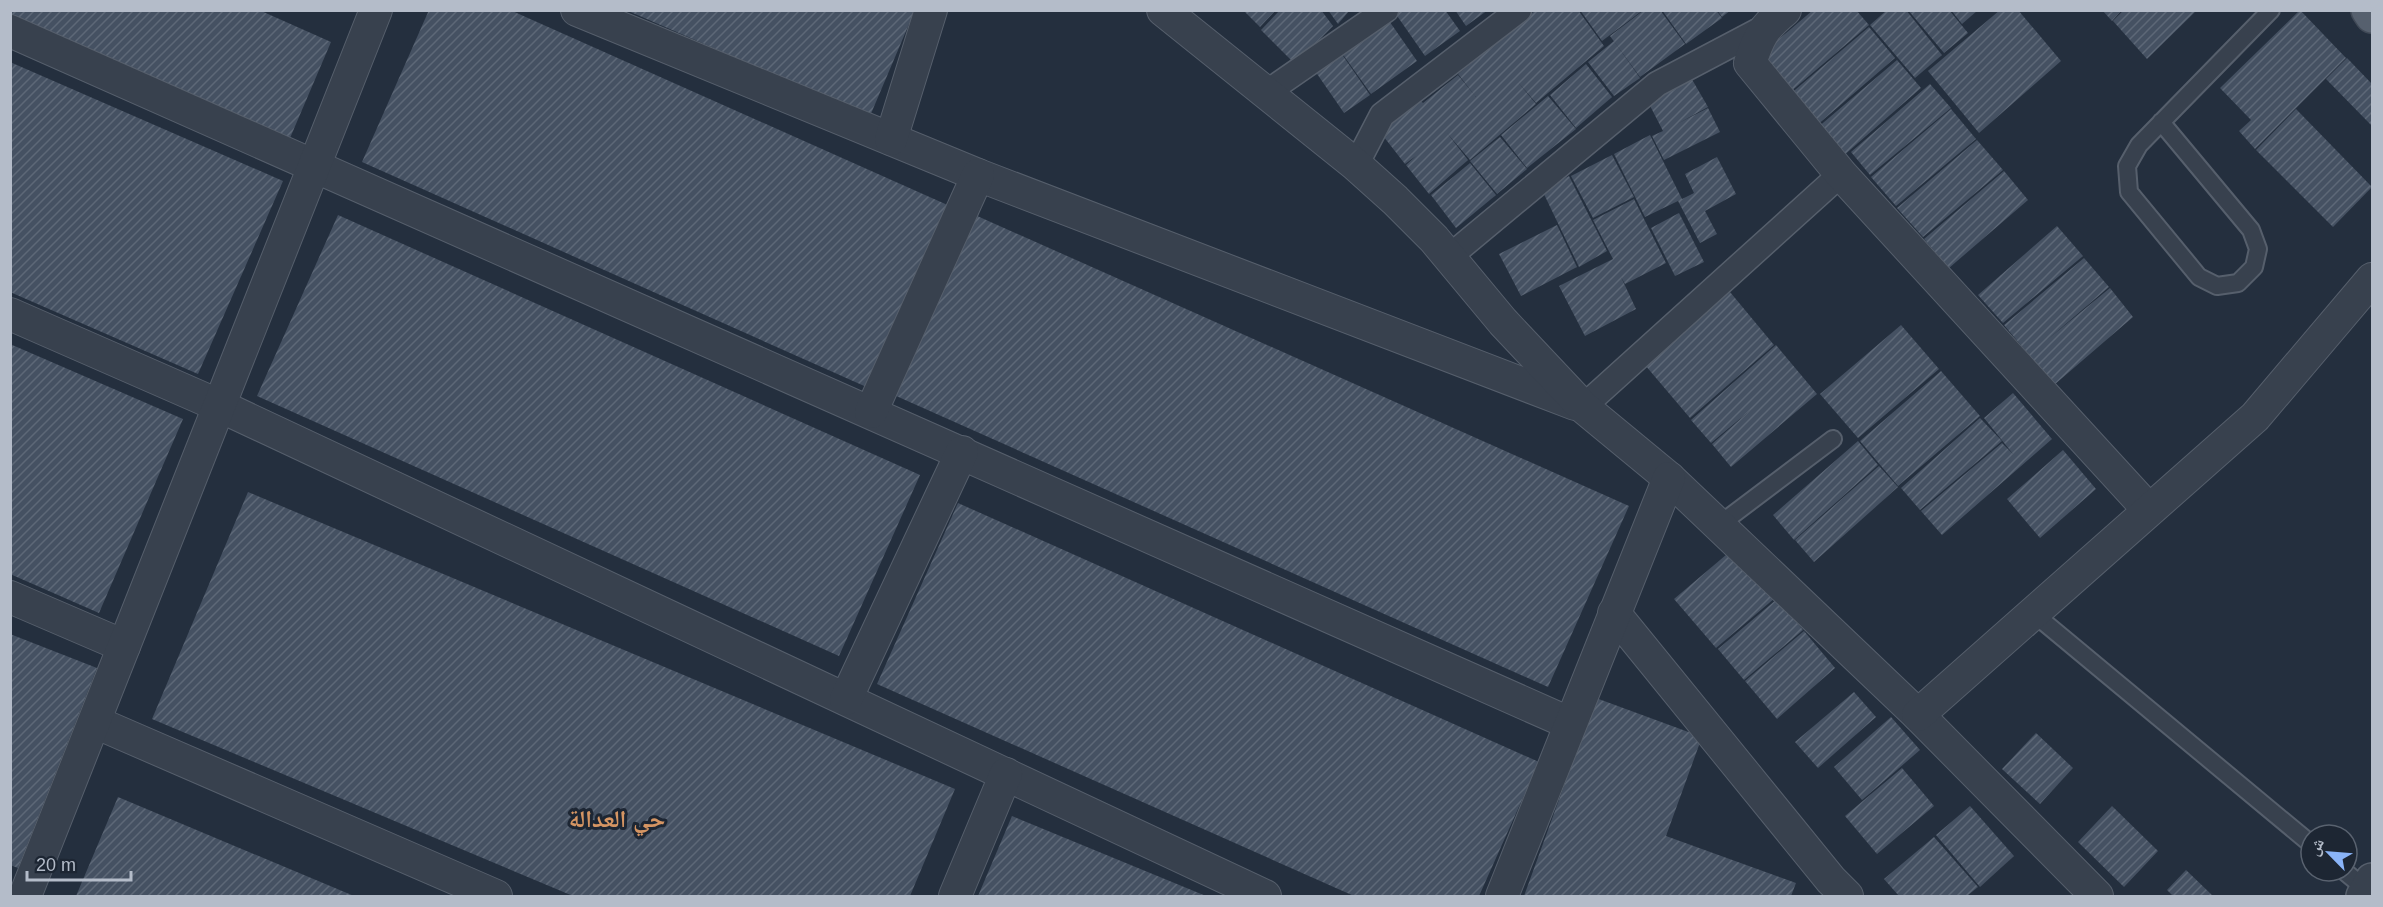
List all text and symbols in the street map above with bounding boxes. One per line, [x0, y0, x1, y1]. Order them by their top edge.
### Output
district label: حي العدالة [569, 805, 665, 837]
north arrow [2299, 823, 2359, 883]
text: ش [2305, 836, 2328, 859]
scale bar [27, 844, 130, 882]
text: 20 m [36, 855, 76, 875]

